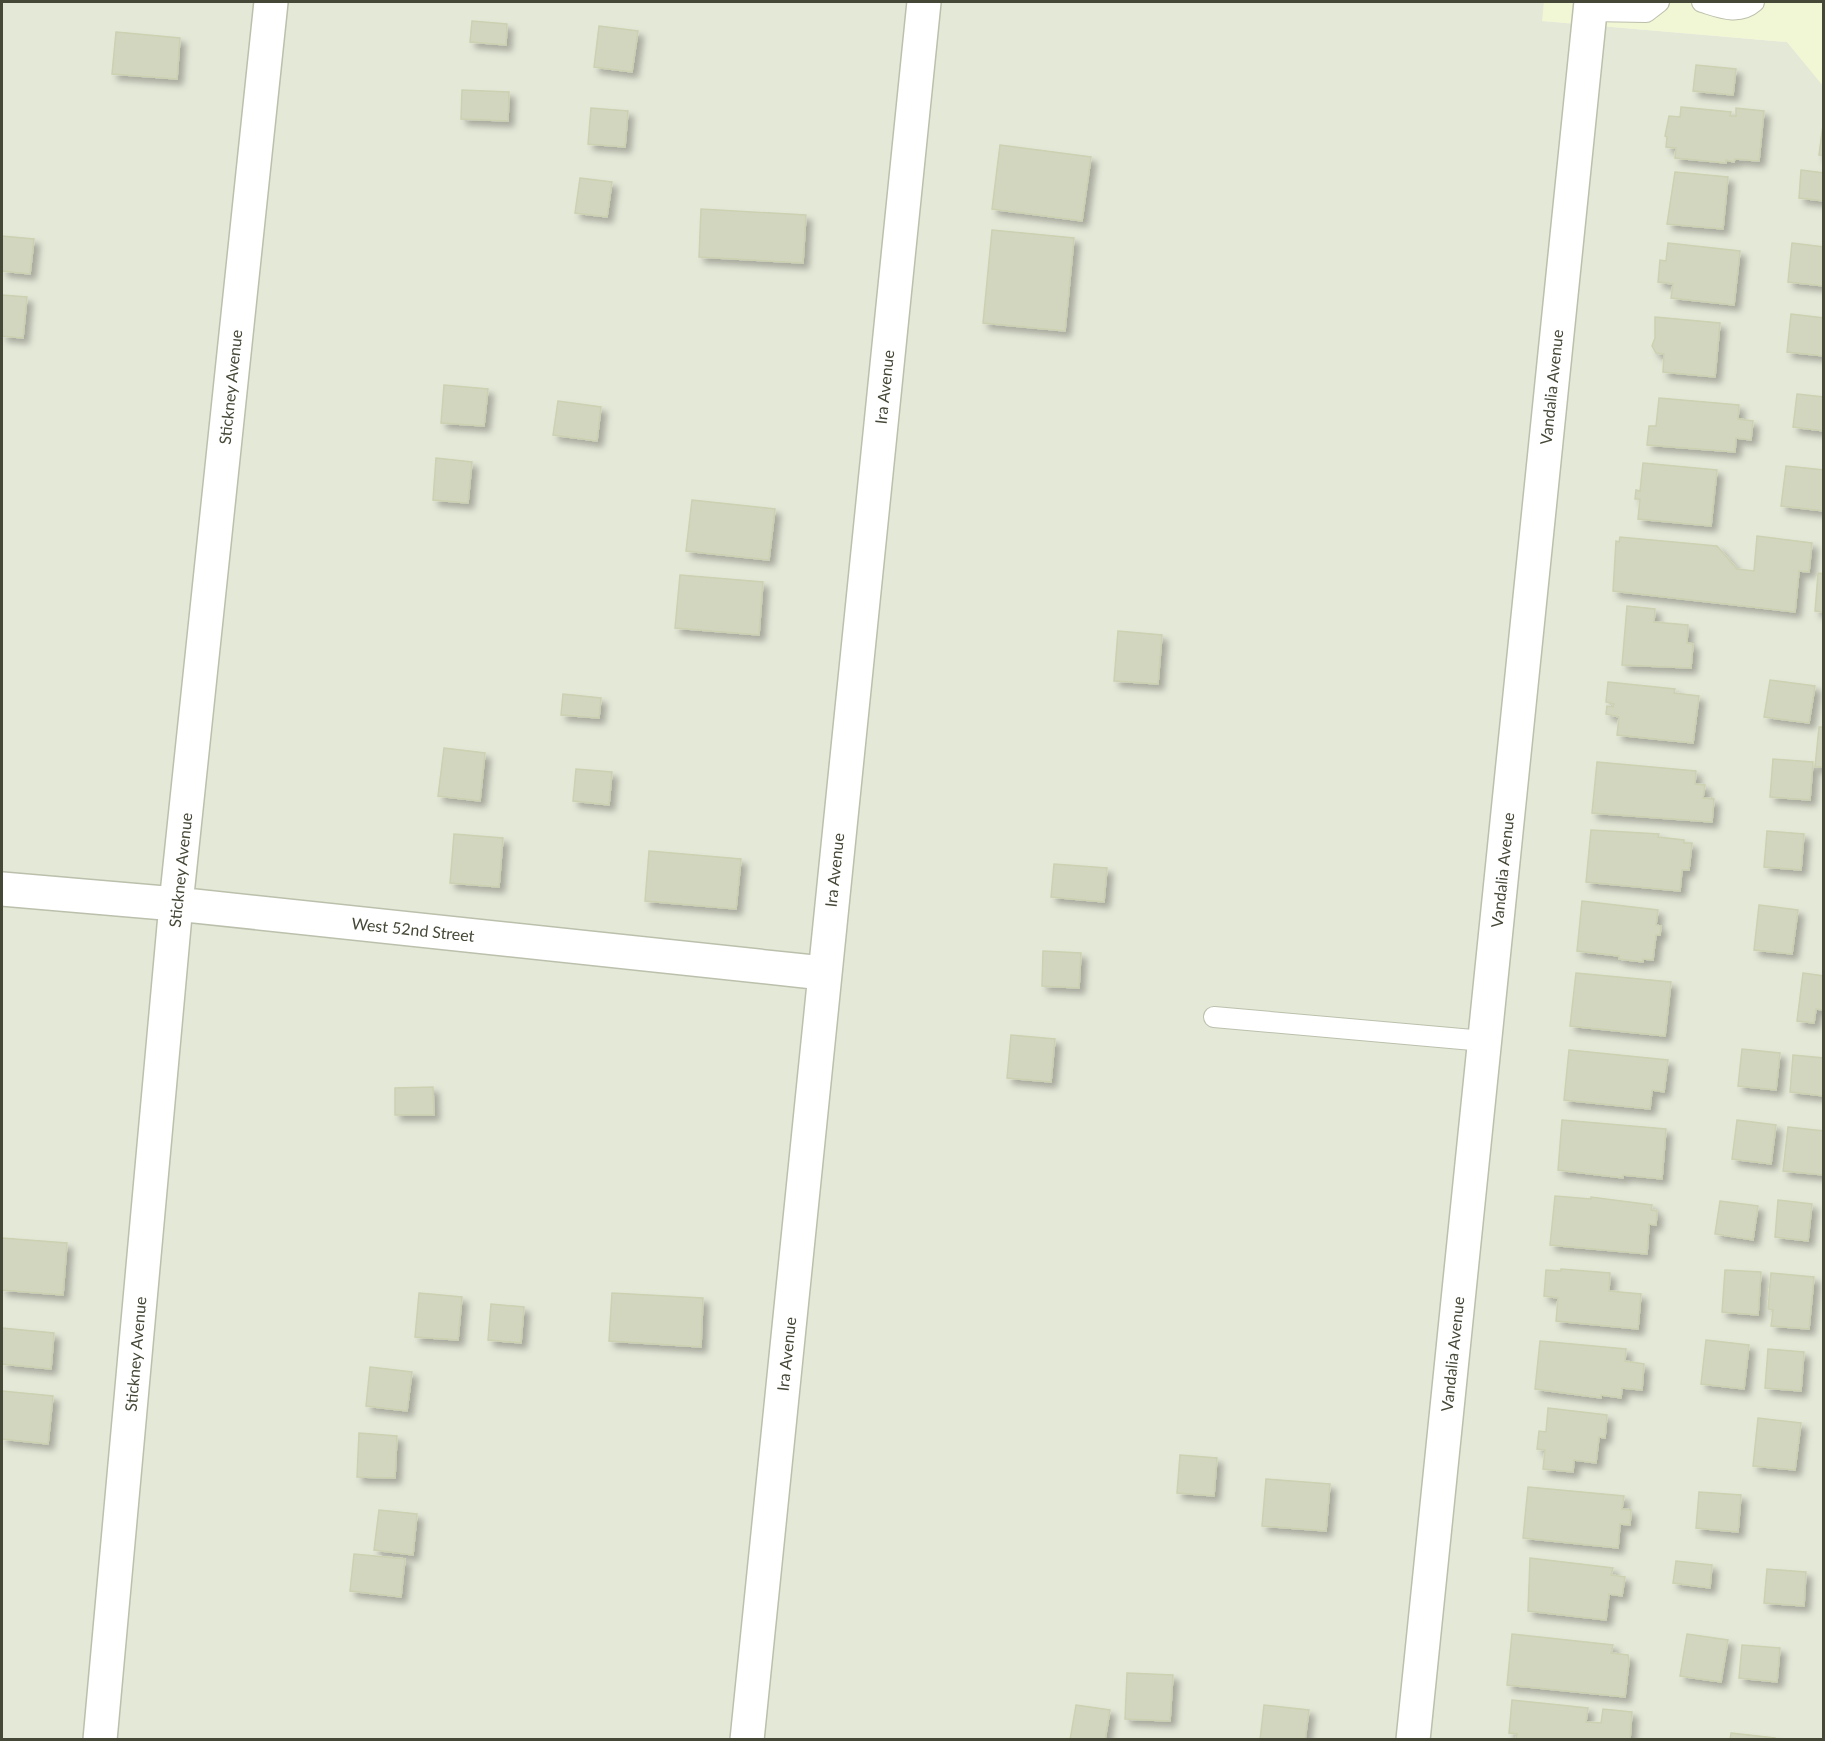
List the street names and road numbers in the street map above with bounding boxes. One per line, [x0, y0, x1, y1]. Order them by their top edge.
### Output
street label: Stickney Avenue [215, 329, 245, 445]
street label: Vandalia Avenue [1536, 329, 1566, 445]
street label: Ira Avenue [871, 349, 897, 425]
street label: Stickney Avenue [165, 812, 195, 928]
street label: Vandalia Avenue [1487, 812, 1517, 928]
street label: Ira Avenue [821, 832, 847, 908]
street label: West 52nd Street [351, 913, 476, 945]
street label: Stickney Avenue [121, 1296, 149, 1412]
street label: Vandalia Avenue [1437, 1296, 1467, 1412]
street label: Ira Avenue [773, 1316, 799, 1392]

